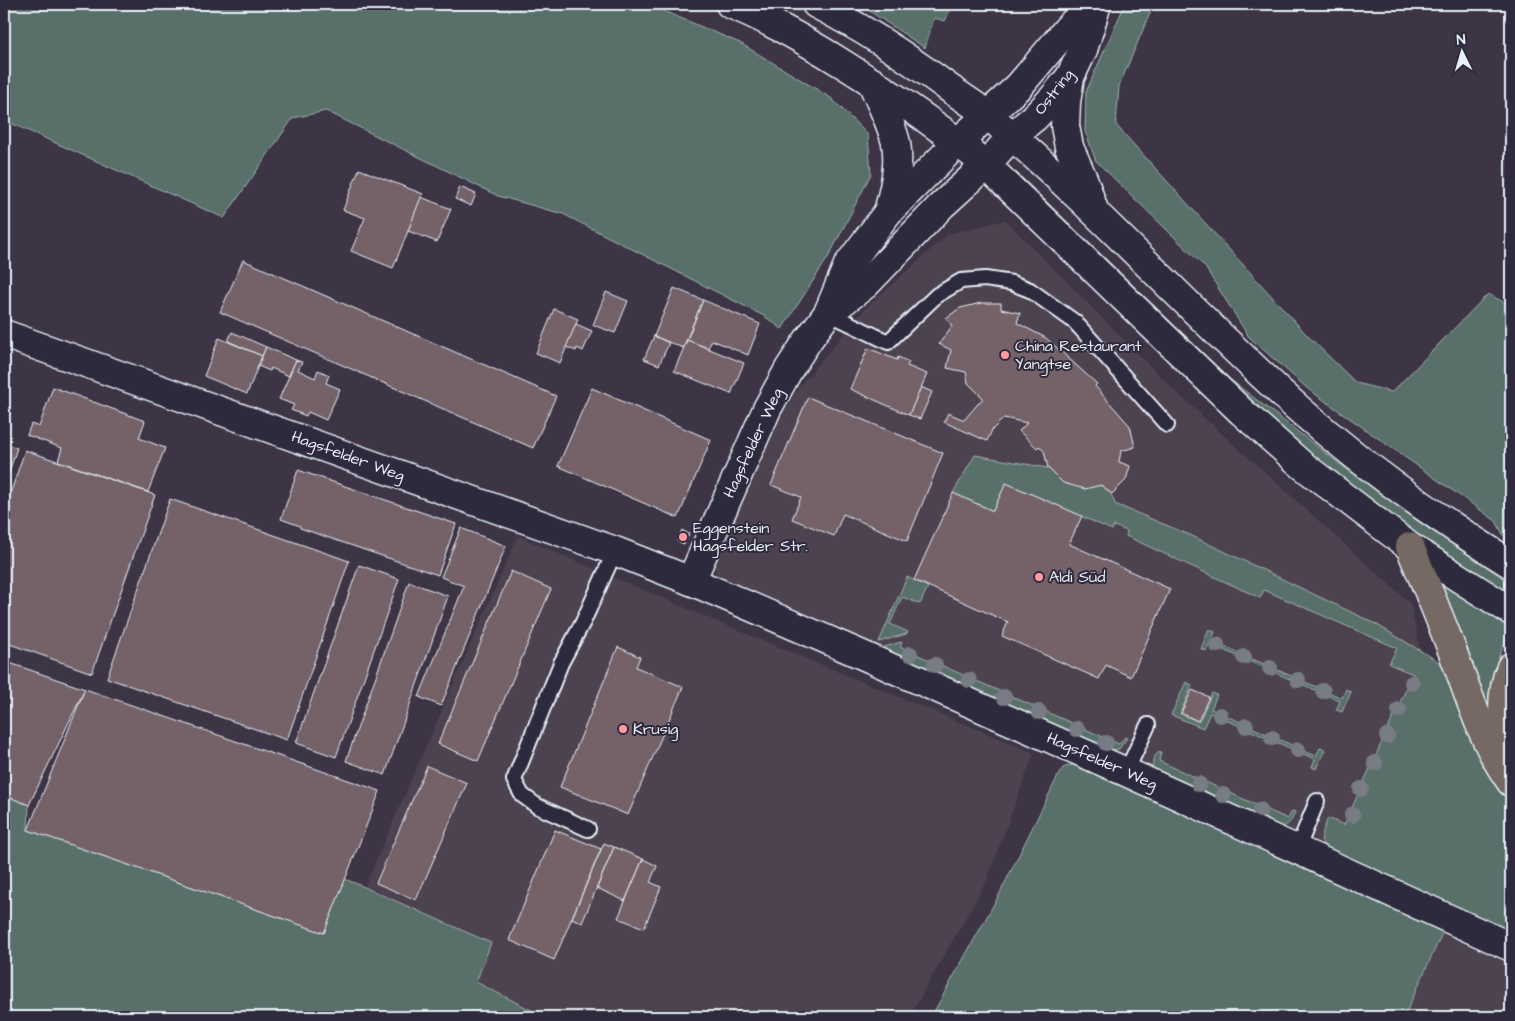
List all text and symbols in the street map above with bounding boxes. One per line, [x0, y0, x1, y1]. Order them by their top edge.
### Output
north arrow [1438, 28, 1488, 78]
text: N [1456, 30, 1466, 50]
street label: Ostring [1029, 64, 1080, 120]
place label: China Restaurant Yangtse [1015, 335, 1142, 376]
marker: China Restaurant Yangtse [999, 349, 1011, 361]
street label: Hagsfelder Weg [718, 385, 789, 502]
street label: Hagsfelder Weg [288, 425, 408, 488]
place label: Eggenstein Hagsfelder Str. [693, 517, 808, 558]
marker: Eggenstein Hagsfelder Str. [677, 531, 689, 543]
place label: Aldi Süd [1049, 566, 1105, 588]
marker: Aldi Süd [1033, 571, 1045, 583]
place label: Krusig [633, 718, 678, 741]
marker: Krusig [617, 723, 629, 735]
street label: Hagsfelder Weg [1043, 727, 1161, 796]

